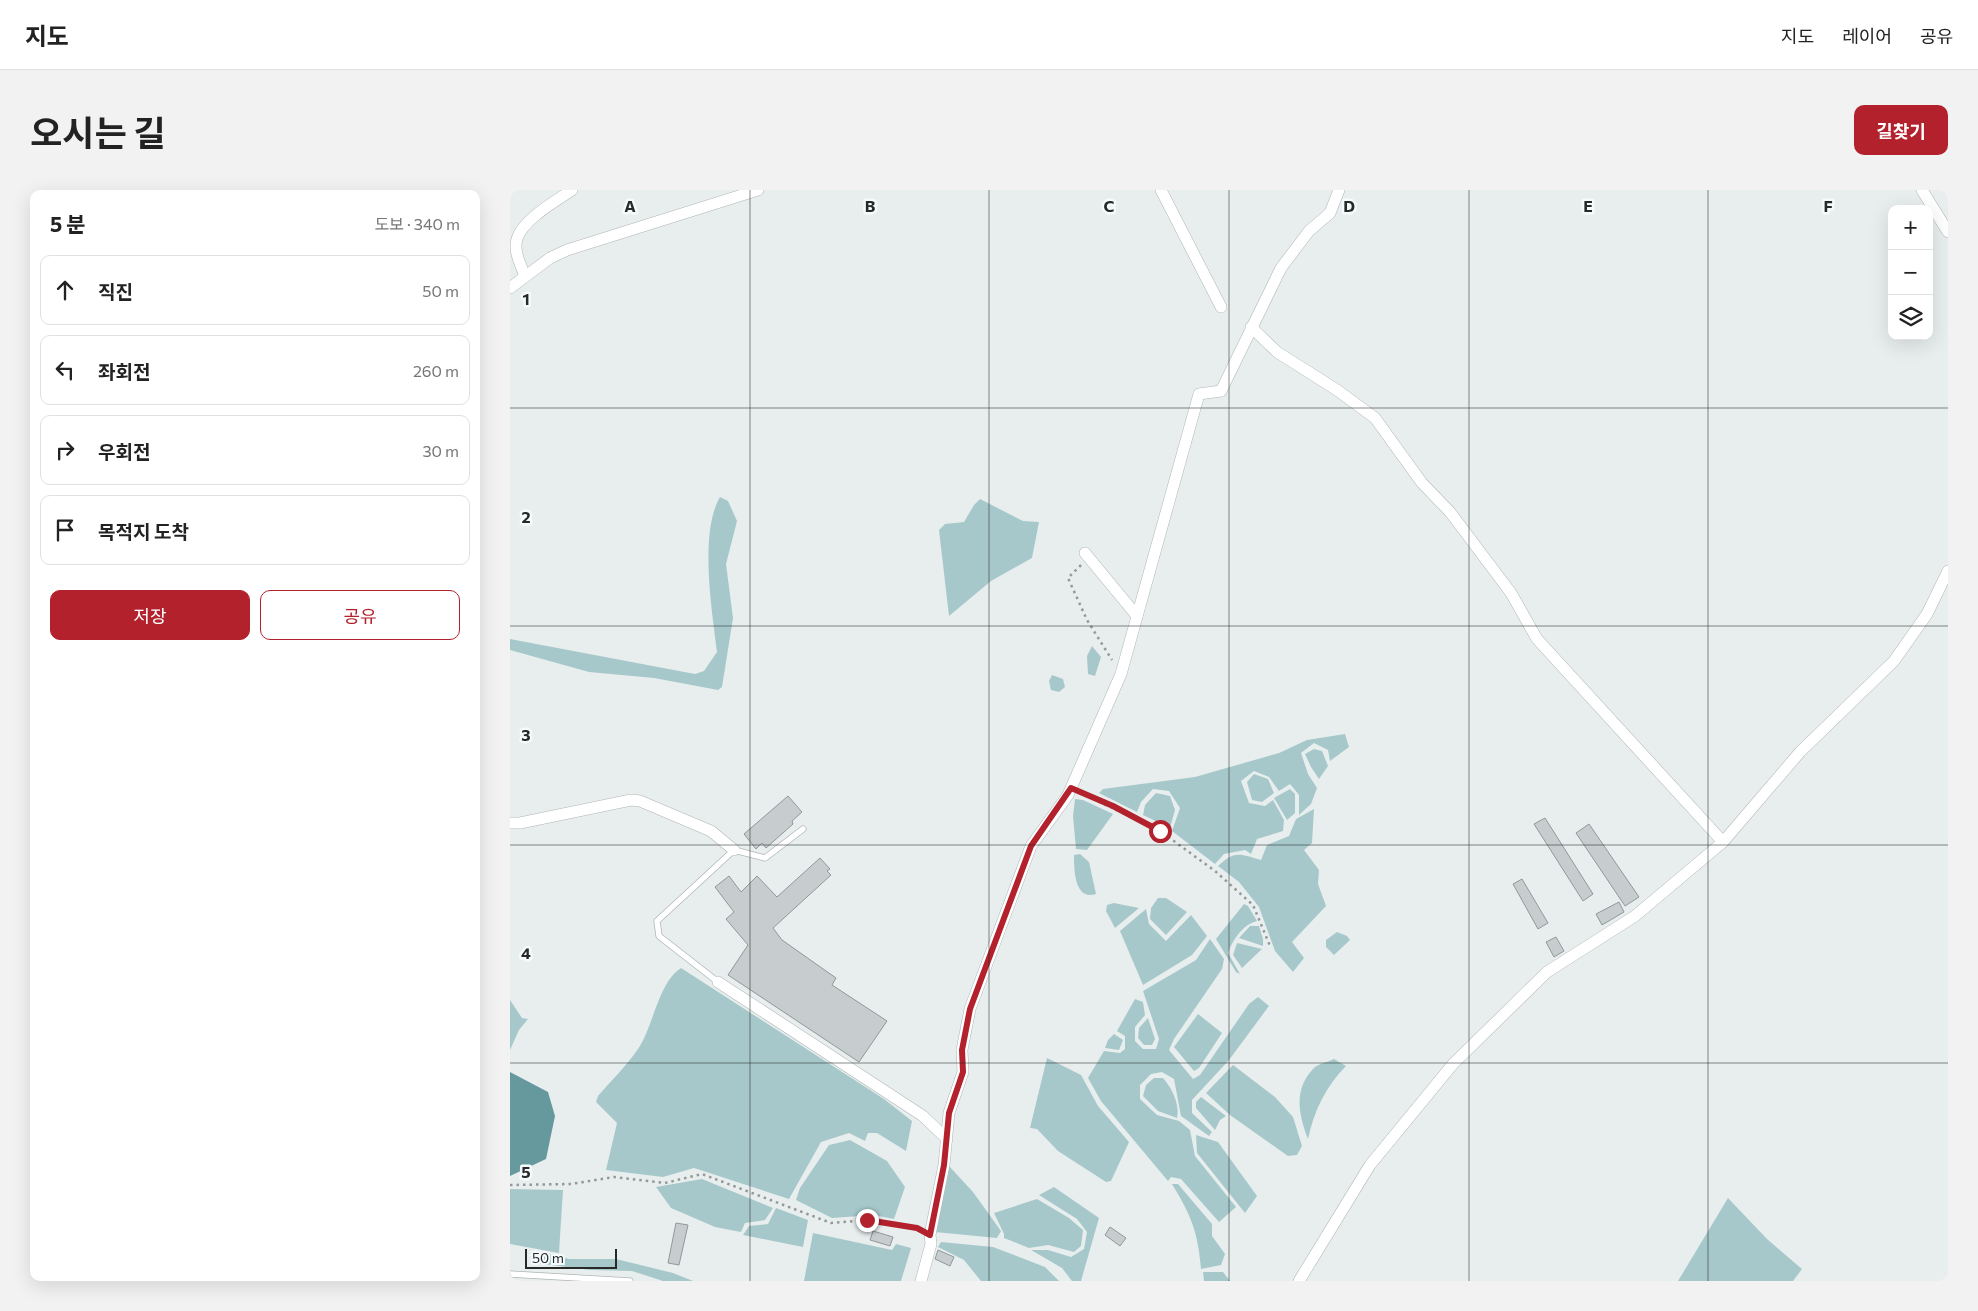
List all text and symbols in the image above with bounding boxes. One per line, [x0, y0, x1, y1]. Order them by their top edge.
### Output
text: 지도 [25, 21, 69, 50]
text: 지도 [1781, 25, 1814, 47]
text: 레이어 [1842, 25, 1892, 47]
text: 공유 [1920, 25, 1953, 47]
button: 길찾기 [1854, 105, 1948, 155]
text: 오시는 길 [30, 110, 166, 153]
text: A [624, 196, 636, 215]
text: B [865, 196, 876, 215]
text: C [1104, 196, 1115, 215]
text: D [1343, 196, 1355, 215]
text: E [1583, 196, 1593, 215]
text: F [1823, 196, 1833, 215]
map controls [1888, 205, 1933, 340]
button: + [1888, 205, 1933, 250]
text: 5 분 [50, 211, 86, 236]
text: 도보 · 340 m [374, 214, 460, 233]
button: − [1888, 250, 1933, 295]
icon: ahead [51, 276, 79, 304]
text: 직진 [98, 280, 133, 303]
text: 50 m [422, 281, 459, 300]
text: 1 [522, 289, 530, 308]
button: layers [1888, 295, 1933, 340]
icon: left [51, 356, 79, 384]
text: 좌회전 [98, 360, 150, 383]
text: 260 m [413, 361, 459, 380]
icon: right [51, 436, 79, 464]
text: 우회전 [98, 440, 150, 463]
text: 30 m [422, 441, 459, 460]
text: 2 [521, 507, 531, 526]
icon: arrive [51, 516, 79, 544]
text: 목적지 도착 [98, 520, 189, 543]
button: 저장 [50, 590, 250, 640]
button: 공유 [260, 590, 460, 640]
text: 3 [521, 725, 531, 744]
route start [1149, 820, 1172, 843]
text: 4 [521, 943, 531, 962]
text: 5 [521, 1162, 531, 1181]
route end [856, 1209, 879, 1232]
scale bar [525, 1246, 618, 1269]
text: 50 m [532, 1249, 564, 1266]

